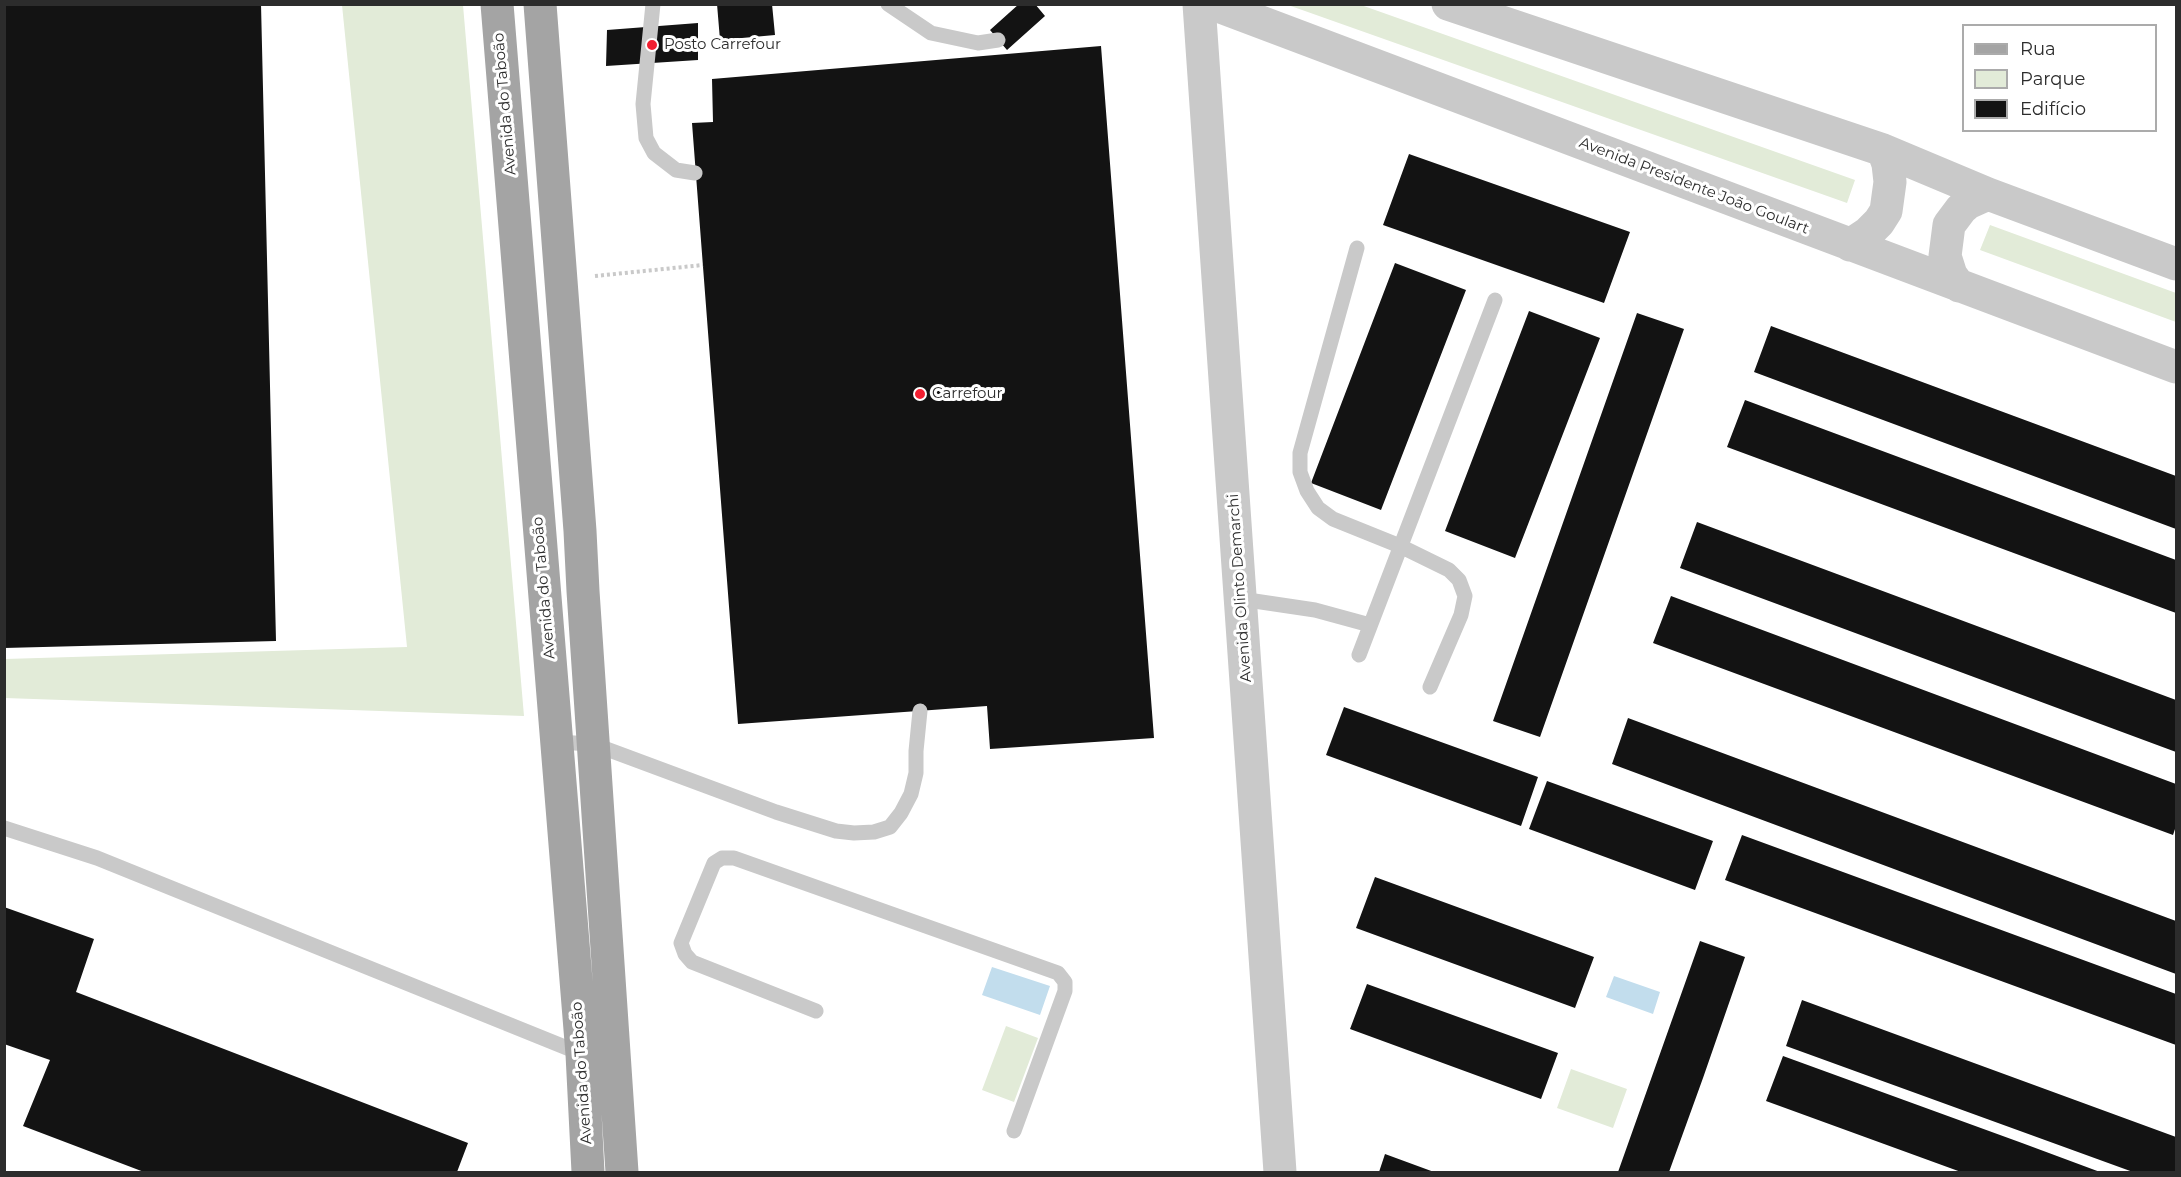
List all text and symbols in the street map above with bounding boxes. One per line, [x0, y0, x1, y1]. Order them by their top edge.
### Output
legend [1962, 24, 2157, 132]
street label: Avenida do Taboão [490, 32, 520, 176]
place label: Posto Carrefour [664, 36, 781, 54]
marker: Posto Carrefour [645, 38, 659, 52]
text: Rua [2020, 38, 2056, 60]
text: Parque [2020, 68, 2085, 90]
text: Edifício [2020, 98, 2086, 120]
street label: Avenida Presidente João Goulart [1577, 134, 1811, 238]
place label: Carrefour [932, 385, 1003, 403]
marker: Carrefour [913, 387, 927, 401]
street label: Avenida Olinto Demarchi [1224, 493, 1256, 683]
street label: Avenida do Taboão [529, 516, 559, 660]
street label: Avenida do Taboão [568, 1001, 596, 1145]

